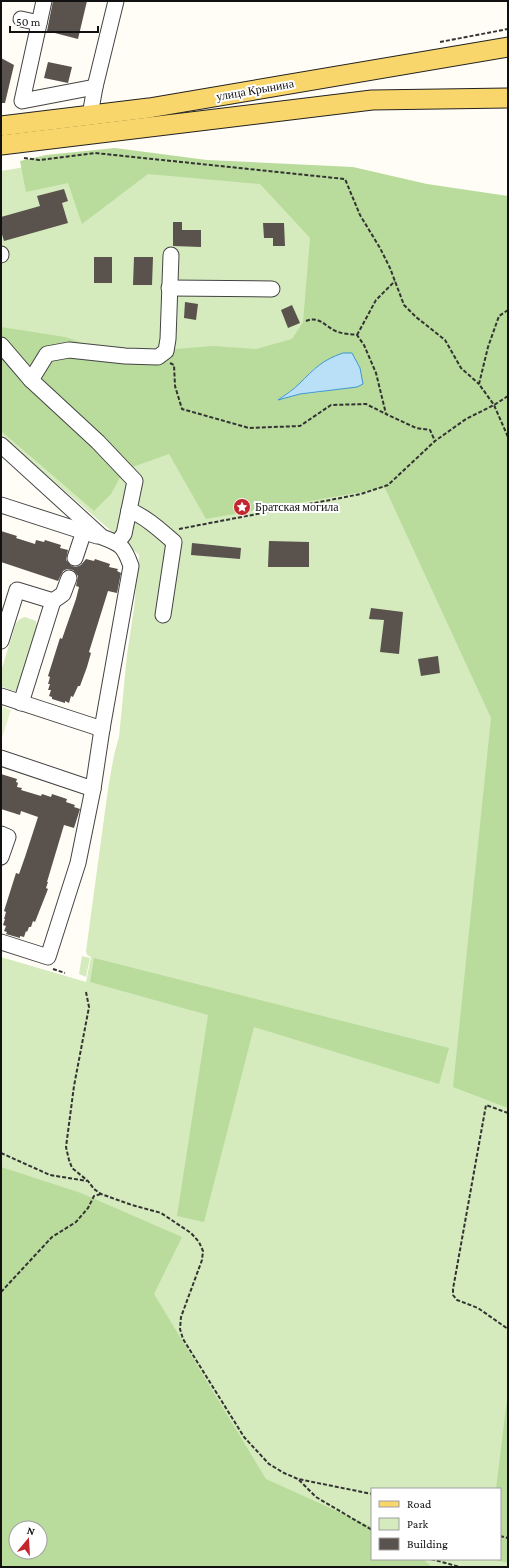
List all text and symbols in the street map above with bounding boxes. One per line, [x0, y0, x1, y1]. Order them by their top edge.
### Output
scale bar [10, 8, 98, 34]
text: 50 m [16, 15, 41, 29]
street label: улица Крынина [215, 76, 296, 104]
place icon: Братская могила [232, 497, 252, 517]
place label: Братская могила [255, 500, 339, 514]
legend [371, 1488, 501, 1560]
text: Road [407, 1497, 432, 1511]
text: Park [407, 1517, 429, 1531]
north arrow [8, 1520, 48, 1560]
text: N [26, 1524, 37, 1538]
text: Building [407, 1537, 448, 1551]

